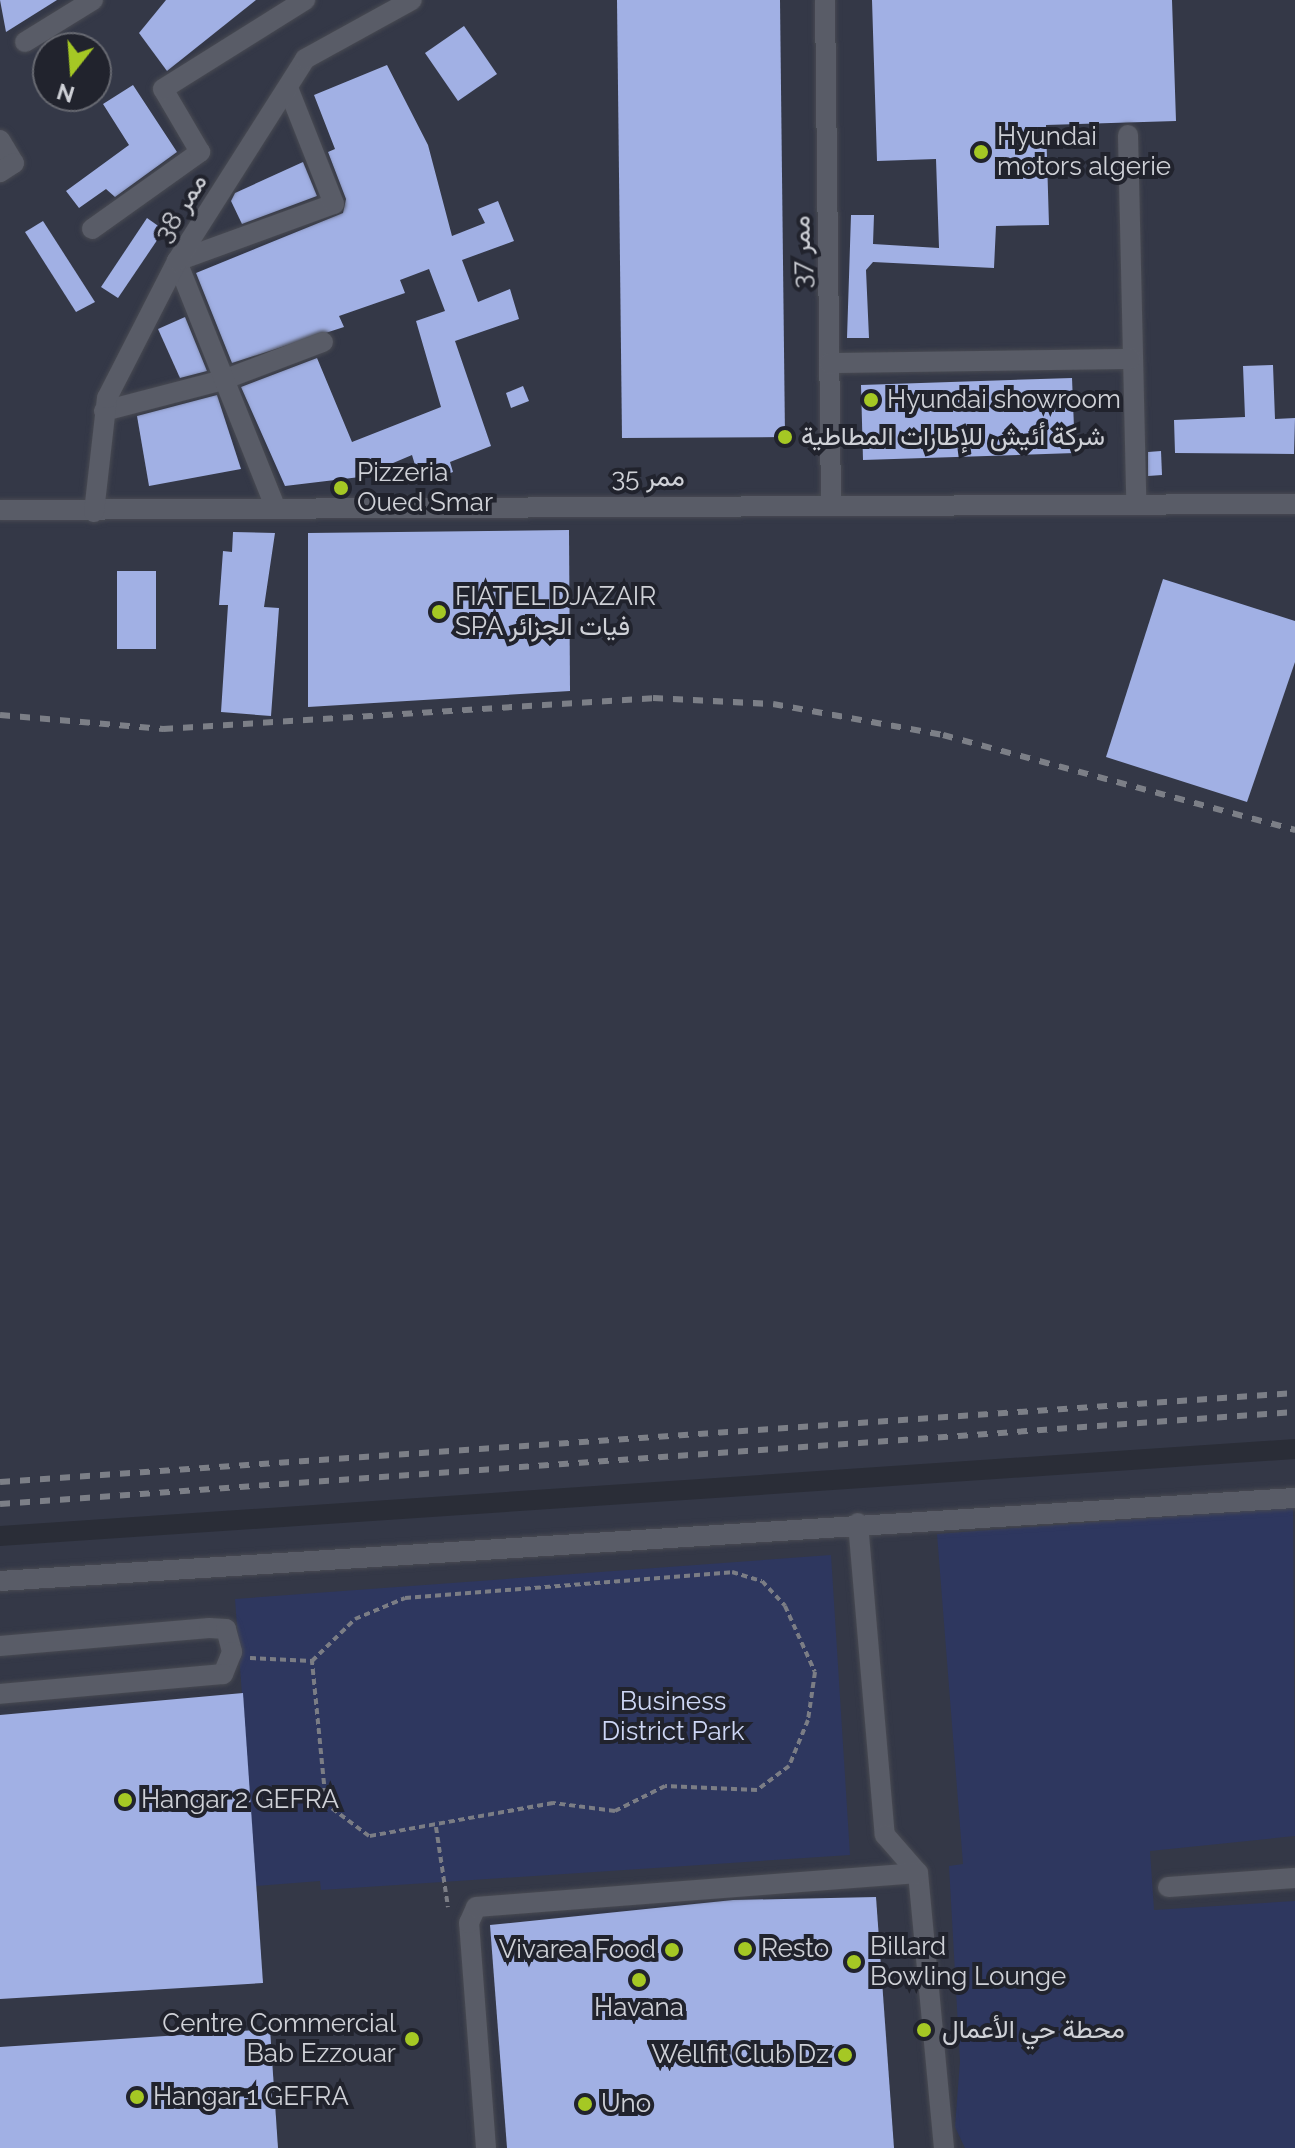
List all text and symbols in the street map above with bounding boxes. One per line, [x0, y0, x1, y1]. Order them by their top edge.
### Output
north arrow [32, 32, 112, 112]
text: N [54, 78, 77, 108]
place label: Hyundai motors algerie [997, 121, 1171, 182]
marker: Hyundai motors algerie [972, 143, 990, 161]
street label: ممر 38 [148, 168, 214, 248]
street label: ممر 37 [786, 215, 818, 289]
place label: Hyundai showroom [887, 384, 1121, 416]
marker: Hyundai showroom [862, 391, 880, 409]
place label: شركة أئيش للإطارات المطاطية [801, 421, 1105, 453]
marker: شركة أئيش للإطارات المطاطية [776, 428, 794, 446]
place label: Pizzeria Oued Smar [357, 457, 493, 518]
street label: ممر 35 [611, 462, 685, 494]
marker: Pizzeria Oued Smar [332, 479, 350, 497]
place label: FIAT EL DJAZAIR SPA فيات الجزائر [455, 581, 658, 642]
marker: FIAT EL DJAZAIR SPA فيات الجزائر [430, 603, 448, 621]
park label: Business District Park [601, 1686, 745, 1748]
place label: Hangar 2 GEFRA [141, 1784, 340, 1816]
marker: Hangar 2 GEFRA [116, 1791, 134, 1809]
place label: Billard Bowling Lounge [870, 1931, 1066, 1992]
place label: Resto [761, 1933, 829, 1965]
place label: Vivarea Food [499, 1934, 656, 1966]
marker: Resto [736, 1940, 754, 1958]
marker: Vivarea Food [663, 1941, 681, 1959]
marker: Billard Bowling Lounge [845, 1953, 863, 1971]
marker: Havana [630, 1971, 648, 1989]
place label: Havana [594, 1992, 684, 2024]
place label: Centre Commercial Bab Ezzouar [162, 2008, 396, 2070]
place label: محطة حي الأعمال [942, 2014, 1125, 2046]
marker: محطة حي الأعمال [913, 2019, 935, 2041]
marker: Centre Commercial Bab Ezzouar [403, 2030, 421, 2048]
place label: Wellfit Club Dz [651, 2039, 829, 2071]
marker: Wellfit Club Dz [836, 2046, 854, 2064]
place label: Hangar 1 GEFRA [153, 2081, 349, 2113]
marker: Hangar 1 GEFRA [128, 2088, 146, 2106]
place label: Uno [601, 2088, 651, 2120]
marker: Uno [576, 2095, 594, 2113]

